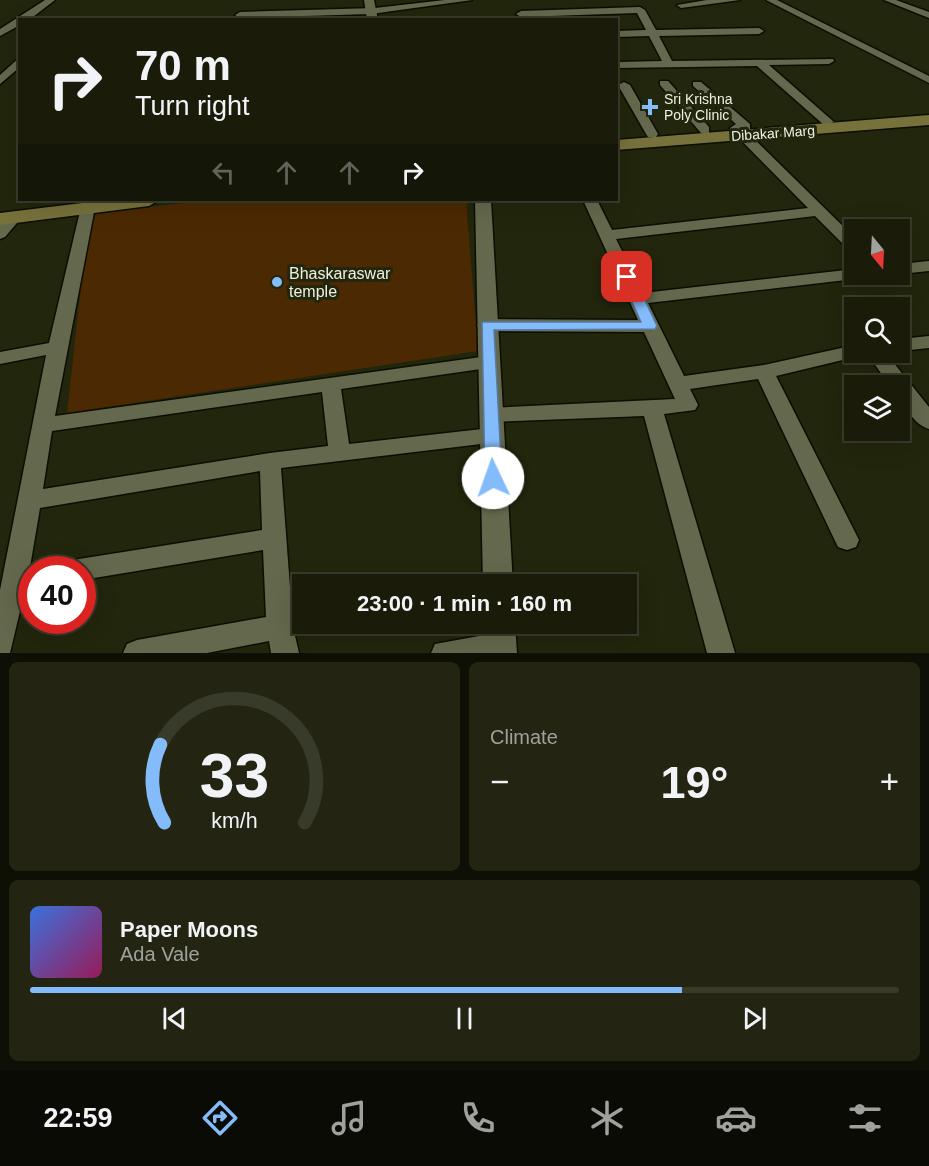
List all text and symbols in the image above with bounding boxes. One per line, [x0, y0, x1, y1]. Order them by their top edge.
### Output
icon: right [36, 42, 114, 120]
text: 70 m [135, 42, 231, 89]
text: Turn right [135, 91, 250, 121]
place label: Sri Krishna Poly Clinic [664, 91, 733, 123]
marker: Sri Krishna Poly Clinic [641, 98, 659, 116]
street label: Dibakar Marg [731, 122, 815, 144]
icon: left [207, 156, 240, 189]
icon: ahead [270, 156, 303, 189]
icon: ahead [333, 156, 366, 189]
icon: right [396, 156, 429, 189]
north arrow [844, 219, 910, 285]
map controls [844, 219, 910, 441]
pin [601, 251, 652, 302]
icon: arrive [610, 260, 643, 293]
place label: Bhaskaraswar temple [289, 265, 391, 300]
marker: Bhaskaraswar temple [270, 275, 284, 289]
button: search [844, 297, 910, 363]
button: layers [844, 375, 910, 441]
position arrow [461, 446, 525, 510]
speed limit sign: 40 [18, 556, 96, 634]
text: 23:00 · 1 min · 160 m [357, 591, 572, 616]
text: Climate [490, 726, 558, 748]
text: 33 [200, 741, 269, 810]
text: 19° [660, 757, 729, 808]
text: − [490, 763, 509, 800]
text: + [880, 763, 899, 800]
text: km/h [211, 810, 258, 834]
text: Paper Moons [120, 917, 258, 942]
text: Ada Vale [120, 943, 200, 965]
icon: previous [158, 1002, 191, 1035]
icon: pause [448, 1002, 481, 1035]
icon: next [738, 1002, 771, 1035]
icon: directions [199, 1097, 241, 1139]
icon: music [328, 1097, 370, 1139]
icon: phone [457, 1097, 499, 1139]
icon: climate [586, 1097, 628, 1139]
icon: car [715, 1097, 757, 1139]
icon: filters [844, 1097, 886, 1139]
text: 22:59 [43, 1103, 112, 1133]

